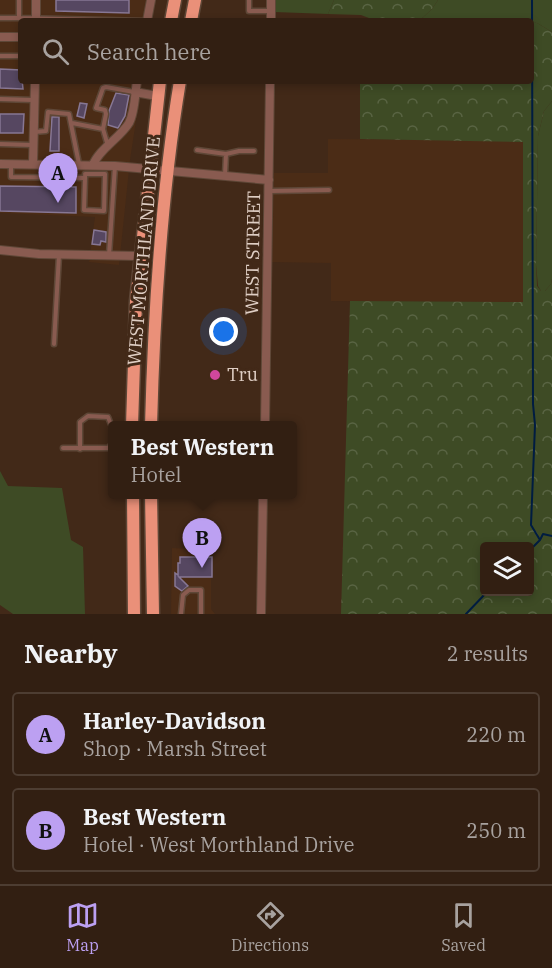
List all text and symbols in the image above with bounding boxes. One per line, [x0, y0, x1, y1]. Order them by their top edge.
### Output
search box [18, 18, 534, 84]
icon: search [39, 35, 72, 68]
text: Search here [87, 37, 211, 66]
street label: WEST MORTHLAND DRIVE [122, 135, 165, 367]
pin: A [38, 154, 78, 203]
street label: WEST STREET [240, 190, 265, 315]
your location [209, 317, 238, 346]
place label: Tru [227, 363, 258, 386]
marker: Tru [208, 368, 222, 382]
popup [108, 421, 297, 499]
text: Best Western [131, 432, 274, 461]
text: Hotel [131, 461, 182, 488]
pin: B [182, 518, 222, 568]
map controls [480, 542, 534, 596]
button: layers [480, 542, 534, 596]
text: Nearby [24, 636, 118, 670]
text: 2 results [447, 640, 528, 667]
text: Harley-Davidson [83, 706, 266, 735]
text: A [39, 721, 52, 748]
text: 220 m [466, 721, 526, 748]
text: Shop · Marsh Street [83, 735, 267, 762]
text: Best Western [83, 802, 226, 831]
text: B [38, 817, 53, 844]
text: 250 m [466, 817, 526, 844]
text: Hotel · West Morthland Drive [83, 831, 354, 858]
tab: Map [66, 899, 99, 955]
tab: Directions [231, 899, 309, 955]
tab: Saved [441, 899, 486, 955]

